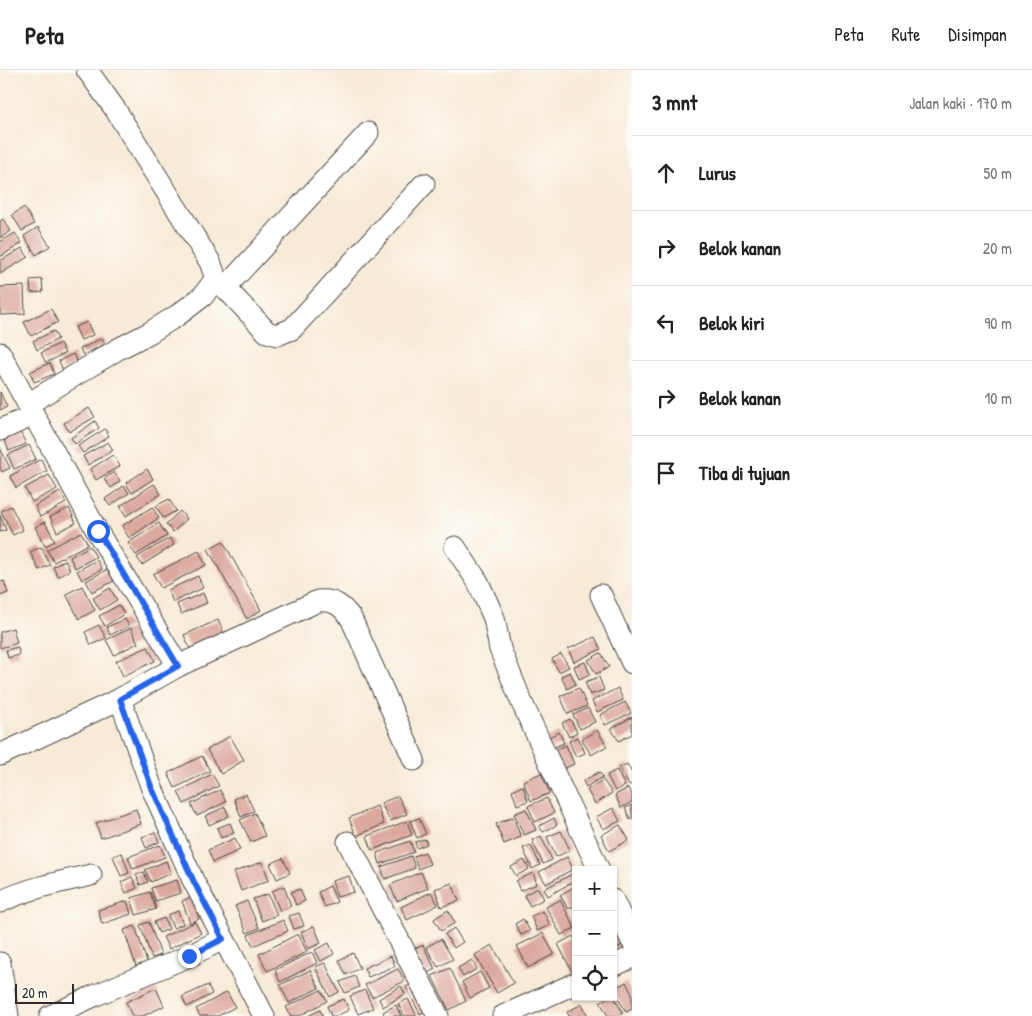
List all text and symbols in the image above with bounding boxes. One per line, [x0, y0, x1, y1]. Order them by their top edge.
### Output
text: Peta [25, 19, 64, 51]
text: Peta [835, 22, 864, 47]
text: Rute [892, 22, 920, 47]
text: Disimpan [948, 22, 1007, 47]
text: 3 mnt [652, 88, 697, 117]
text: Jalan kaki · 170 m [909, 92, 1012, 114]
icon: ahead [652, 159, 680, 187]
text: Lurus [699, 160, 736, 186]
text: 50 m [984, 162, 1012, 184]
icon: right [652, 234, 680, 262]
text: Belok kanan [699, 235, 781, 261]
text: 20 m [983, 237, 1012, 259]
icon: left [652, 309, 680, 337]
text: Belok kiri [699, 310, 765, 336]
text: 90 m [984, 312, 1012, 334]
icon: right [652, 384, 680, 412]
text: Belok kanan [699, 385, 781, 411]
text: 10 m [984, 387, 1012, 409]
icon: arrive [652, 459, 680, 487]
text: Tiba di tujuan [699, 460, 790, 486]
route start [87, 520, 110, 543]
map controls [572, 866, 617, 1001]
button: + [572, 866, 617, 911]
button: − [572, 911, 617, 956]
route end [178, 945, 201, 968]
button: locate [572, 956, 617, 1001]
scale bar [15, 981, 74, 1004]
text: 20 m [22, 983, 48, 1002]

